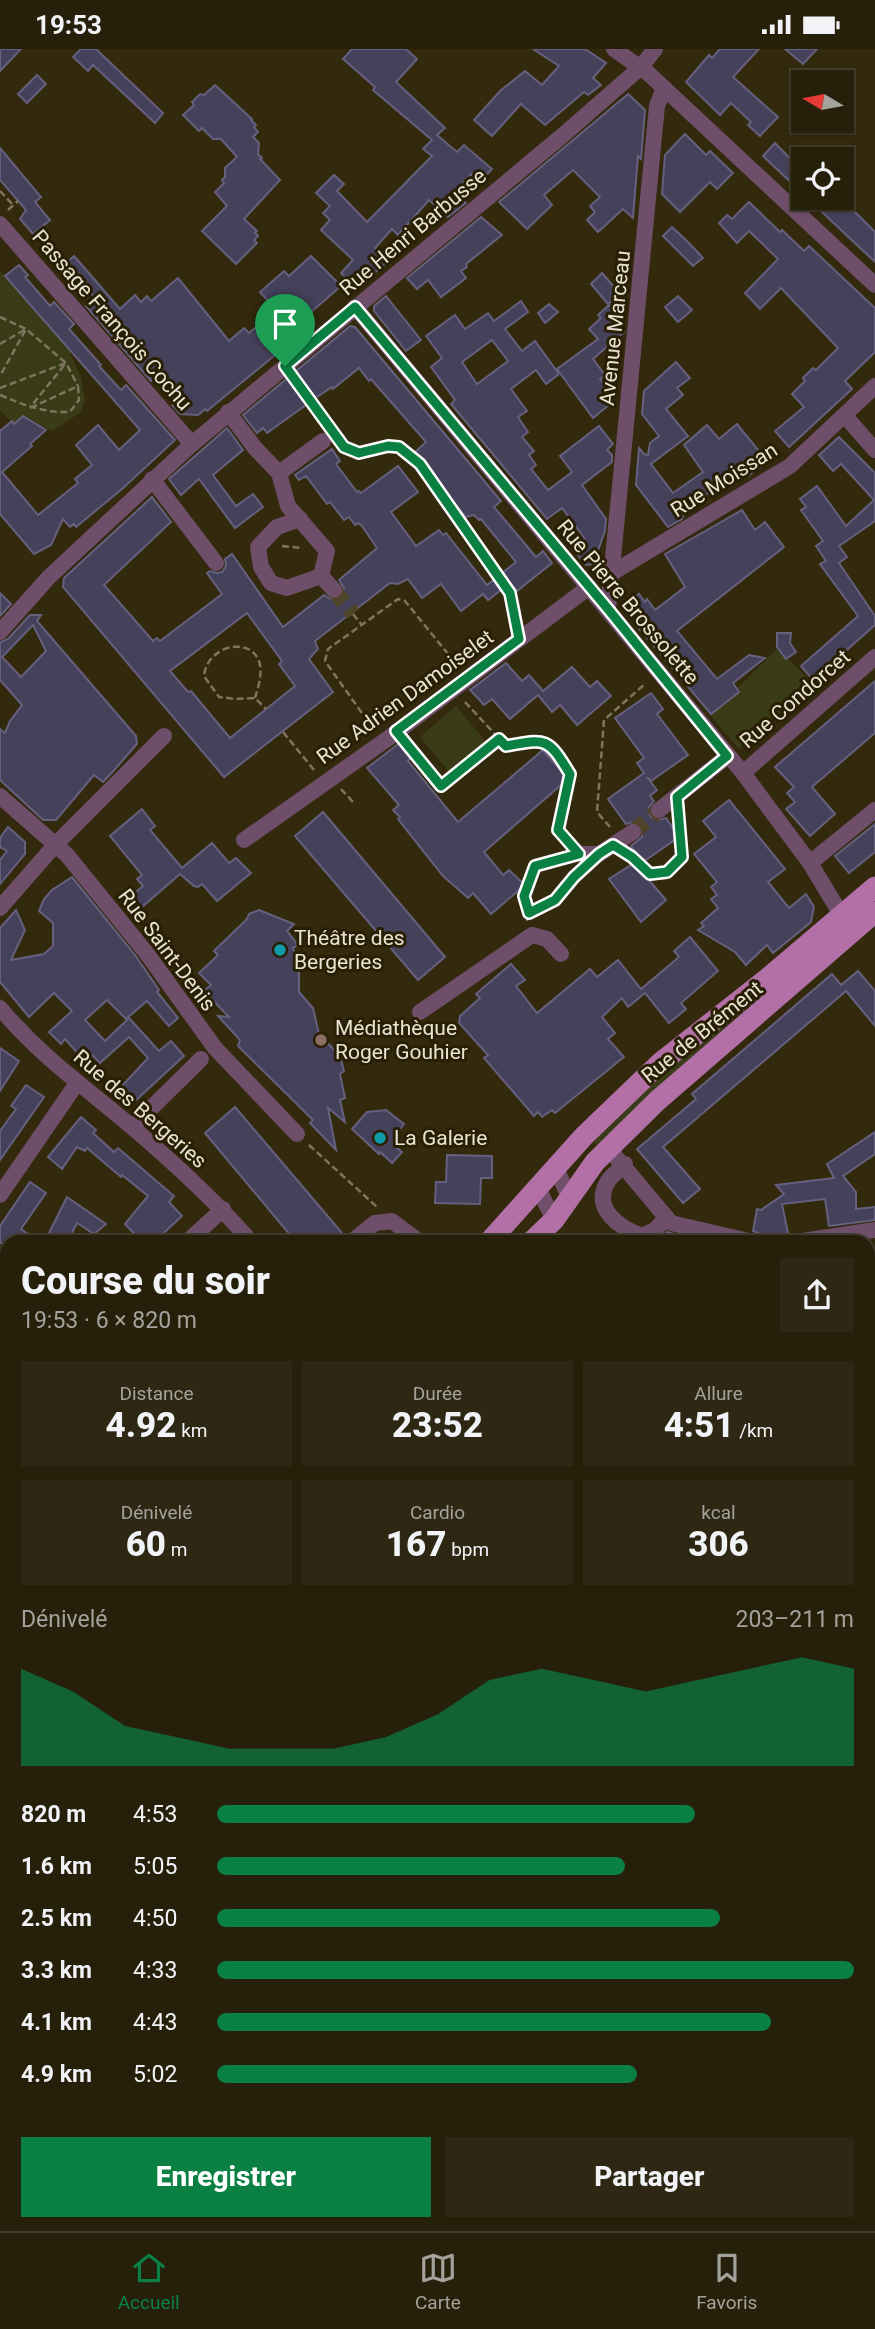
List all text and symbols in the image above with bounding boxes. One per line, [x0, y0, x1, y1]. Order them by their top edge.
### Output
text: 19:53 [35, 10, 102, 40]
north arrow [791, 70, 854, 133]
map controls [791, 70, 854, 210]
button: locate [791, 147, 854, 210]
street label: Rue Henri Barbusse [335, 164, 491, 300]
street label: Passage François Cochu [27, 225, 197, 415]
street label: Avenue Marceau [595, 249, 635, 407]
pin [255, 294, 315, 366]
icon: arrive [266, 305, 304, 343]
street label: Rue Moissan [666, 438, 782, 522]
street label: Rue Pierre Brossolette [552, 515, 704, 689]
street label: Rue Adrien Damoiselet [312, 625, 498, 769]
street label: Rue Condorcet [735, 645, 855, 753]
street label: Rue Saint-Denis [113, 884, 221, 1016]
place label: Théâtre des Bergeries [294, 926, 405, 974]
marker: Théâtre des Bergeries [272, 942, 288, 958]
street label: Rue de Brément [637, 976, 767, 1088]
place label: Médiathèque Roger Gouhier [335, 1016, 468, 1064]
marker: Médiathèque Roger Gouhier [313, 1032, 329, 1048]
street label: Rue des Bergeries [69, 1045, 211, 1173]
place label: La Galerie [394, 1126, 487, 1150]
marker: La Galerie [372, 1130, 388, 1146]
button: share [780, 1258, 854, 1332]
text: Course du soir [21, 1259, 270, 1303]
text: 19:53 · 6 × 820 m [21, 1307, 197, 1334]
text: Distance [120, 1382, 193, 1405]
text: Durée [413, 1382, 462, 1405]
text: Allure [694, 1382, 743, 1405]
text: 4.92 [106, 1405, 176, 1446]
text: 23:52 [392, 1405, 483, 1446]
text: 4:51 [664, 1405, 734, 1446]
text: km [176, 1419, 207, 1442]
text: /km [734, 1419, 773, 1442]
text: Dénivelé [121, 1501, 192, 1524]
text: Cardio [410, 1501, 465, 1524]
text: kcal [701, 1501, 736, 1524]
text: 60 [126, 1524, 166, 1565]
text: 167 [386, 1524, 446, 1565]
text: 306 [688, 1524, 749, 1565]
text: m [166, 1538, 187, 1561]
text: bpm [446, 1538, 489, 1561]
text: Dénivelé [21, 1606, 108, 1633]
text: 203–211 m [735, 1606, 854, 1633]
text: 820 m [21, 1801, 86, 1828]
text: 4:53 [133, 1801, 177, 1828]
text: 1.6 km [21, 1853, 92, 1880]
text: 5:05 [133, 1853, 177, 1880]
text: 2.5 km [21, 1905, 92, 1932]
text: 4:50 [133, 1905, 177, 1932]
text: 3.3 km [21, 1957, 92, 1984]
text: 4:33 [133, 1957, 177, 1984]
text: 4.1 km [21, 2009, 92, 2036]
text: 4:43 [133, 2009, 177, 2036]
text: 4.9 km [21, 2061, 92, 2088]
text: 5:02 [133, 2061, 177, 2088]
button: Enregistrer [21, 2137, 431, 2217]
button: Partager [445, 2137, 854, 2217]
tab: Accueil [118, 2249, 180, 2314]
tab: Carte [415, 2249, 461, 2314]
tab: Favoris [696, 2249, 757, 2314]

